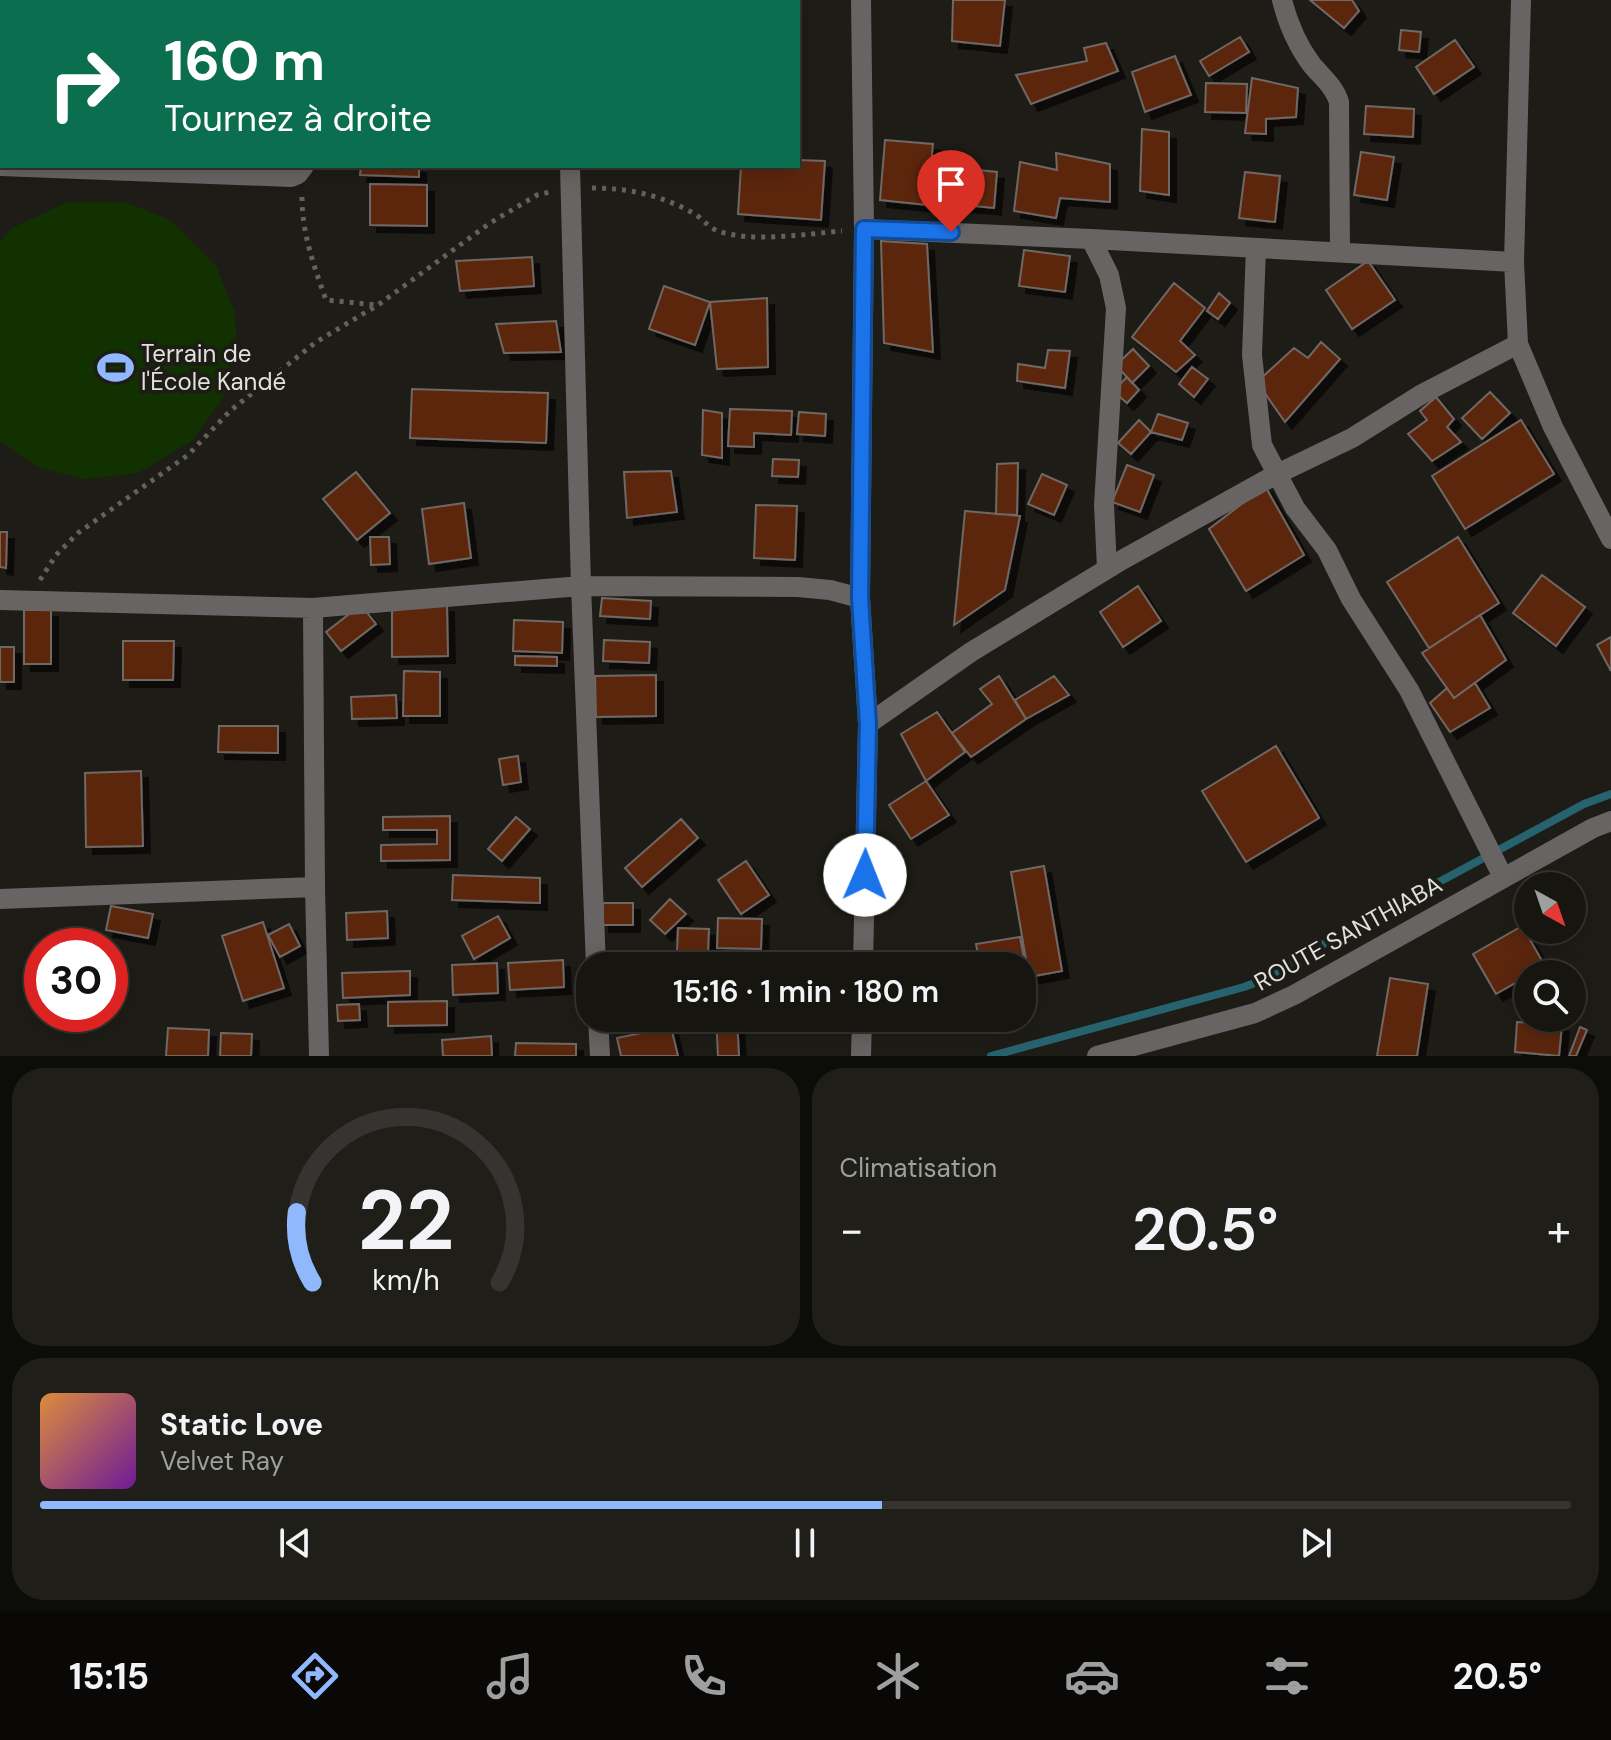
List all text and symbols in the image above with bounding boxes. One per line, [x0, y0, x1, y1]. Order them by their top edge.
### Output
text: 160 m [164, 24, 325, 97]
icon: right [32, 32, 136, 136]
text: Tournez à droite [164, 95, 432, 142]
pin [917, 150, 985, 232]
icon: arrive [929, 162, 973, 206]
place label: Terrain de l'École Kandé [141, 338, 286, 397]
sports icon: Terrain de l'École Kandé [96, 348, 134, 386]
position arrow [823, 833, 907, 917]
street label: ROUTE SANTHIABA [1249, 869, 1447, 997]
north arrow [1514, 872, 1586, 944]
map controls [1514, 872, 1586, 1032]
speed limit sign: 30 [24, 928, 128, 1032]
button: search [1514, 960, 1586, 1032]
text: 15:16 · 1 min · 180 m [673, 972, 939, 1011]
text: Climatisation [840, 1151, 997, 1185]
text: 22 [358, 1166, 454, 1275]
text: 20.5° [1132, 1190, 1278, 1269]
text: − [840, 1201, 864, 1259]
text: + [1547, 1201, 1571, 1259]
text: km/h [372, 1262, 440, 1299]
text: Static Love [160, 1405, 323, 1444]
text: Velvet Ray [160, 1444, 284, 1478]
icon: previous [273, 1521, 317, 1565]
icon: pause [783, 1521, 827, 1565]
icon: next [1294, 1521, 1338, 1565]
icon: directions [287, 1648, 343, 1704]
icon: music [482, 1648, 538, 1704]
icon: phone [676, 1648, 732, 1704]
icon: climate [870, 1648, 926, 1704]
icon: car [1064, 1648, 1120, 1704]
icon: filters [1259, 1648, 1315, 1704]
text: 15:15 [69, 1653, 149, 1700]
text: 20.5° [1453, 1653, 1542, 1700]

